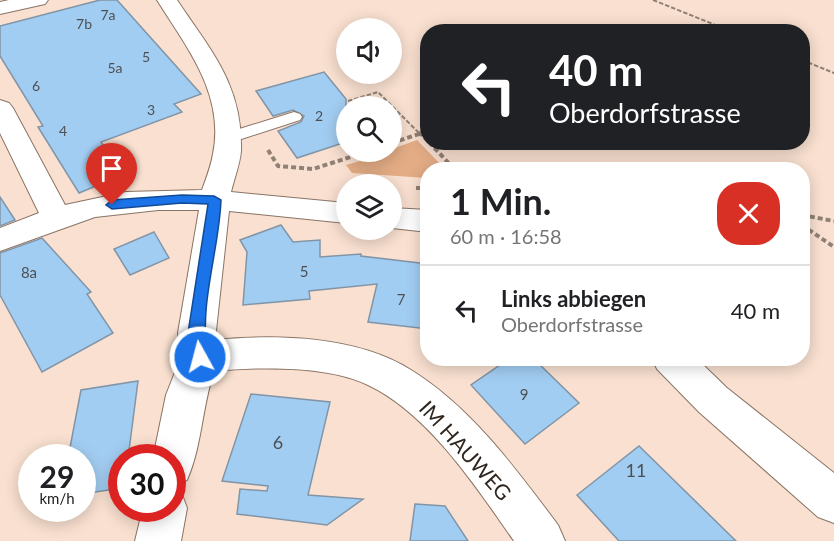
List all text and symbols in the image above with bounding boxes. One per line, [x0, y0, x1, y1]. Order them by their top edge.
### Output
house number: 7a [100, 6, 116, 23]
house number: 7b [76, 15, 92, 32]
map controls [336, 18, 402, 240]
button: sound [336, 18, 402, 84]
text: 40 m [549, 45, 643, 95]
house number: 5 [142, 48, 150, 65]
icon: left [450, 48, 528, 126]
house number: 5a [107, 59, 123, 76]
house number: 6 [32, 77, 40, 94]
button: search [336, 96, 402, 162]
text: Oberdorfstrasse [549, 96, 741, 129]
house number: 3 [147, 101, 155, 118]
house number: 2 [315, 107, 323, 124]
house number: 4 [59, 122, 67, 139]
pin [86, 143, 137, 205]
icon: arrive [95, 152, 128, 185]
button: layers [336, 174, 402, 240]
text: 1 Min. [450, 179, 551, 223]
button: close [717, 182, 780, 245]
text: 60 m · 16:58 [450, 224, 562, 248]
house number: 5 [300, 262, 308, 280]
house number: 8a [21, 263, 37, 281]
text: Links abbiegen [501, 285, 646, 312]
house number: 7 [397, 290, 406, 308]
icon: left [450, 294, 483, 327]
text: 40 m [731, 297, 780, 324]
text: Oberdorfstrasse [501, 312, 643, 336]
position arrow [168, 325, 232, 389]
house number: 9 [520, 385, 528, 403]
street label: IM HAUWEG [415, 395, 517, 505]
house number: 6 [273, 431, 283, 453]
speed limit sign: 30 [108, 444, 186, 522]
text: 29 [40, 458, 74, 494]
house number: 11 [626, 459, 646, 481]
text: km/h [39, 489, 75, 507]

